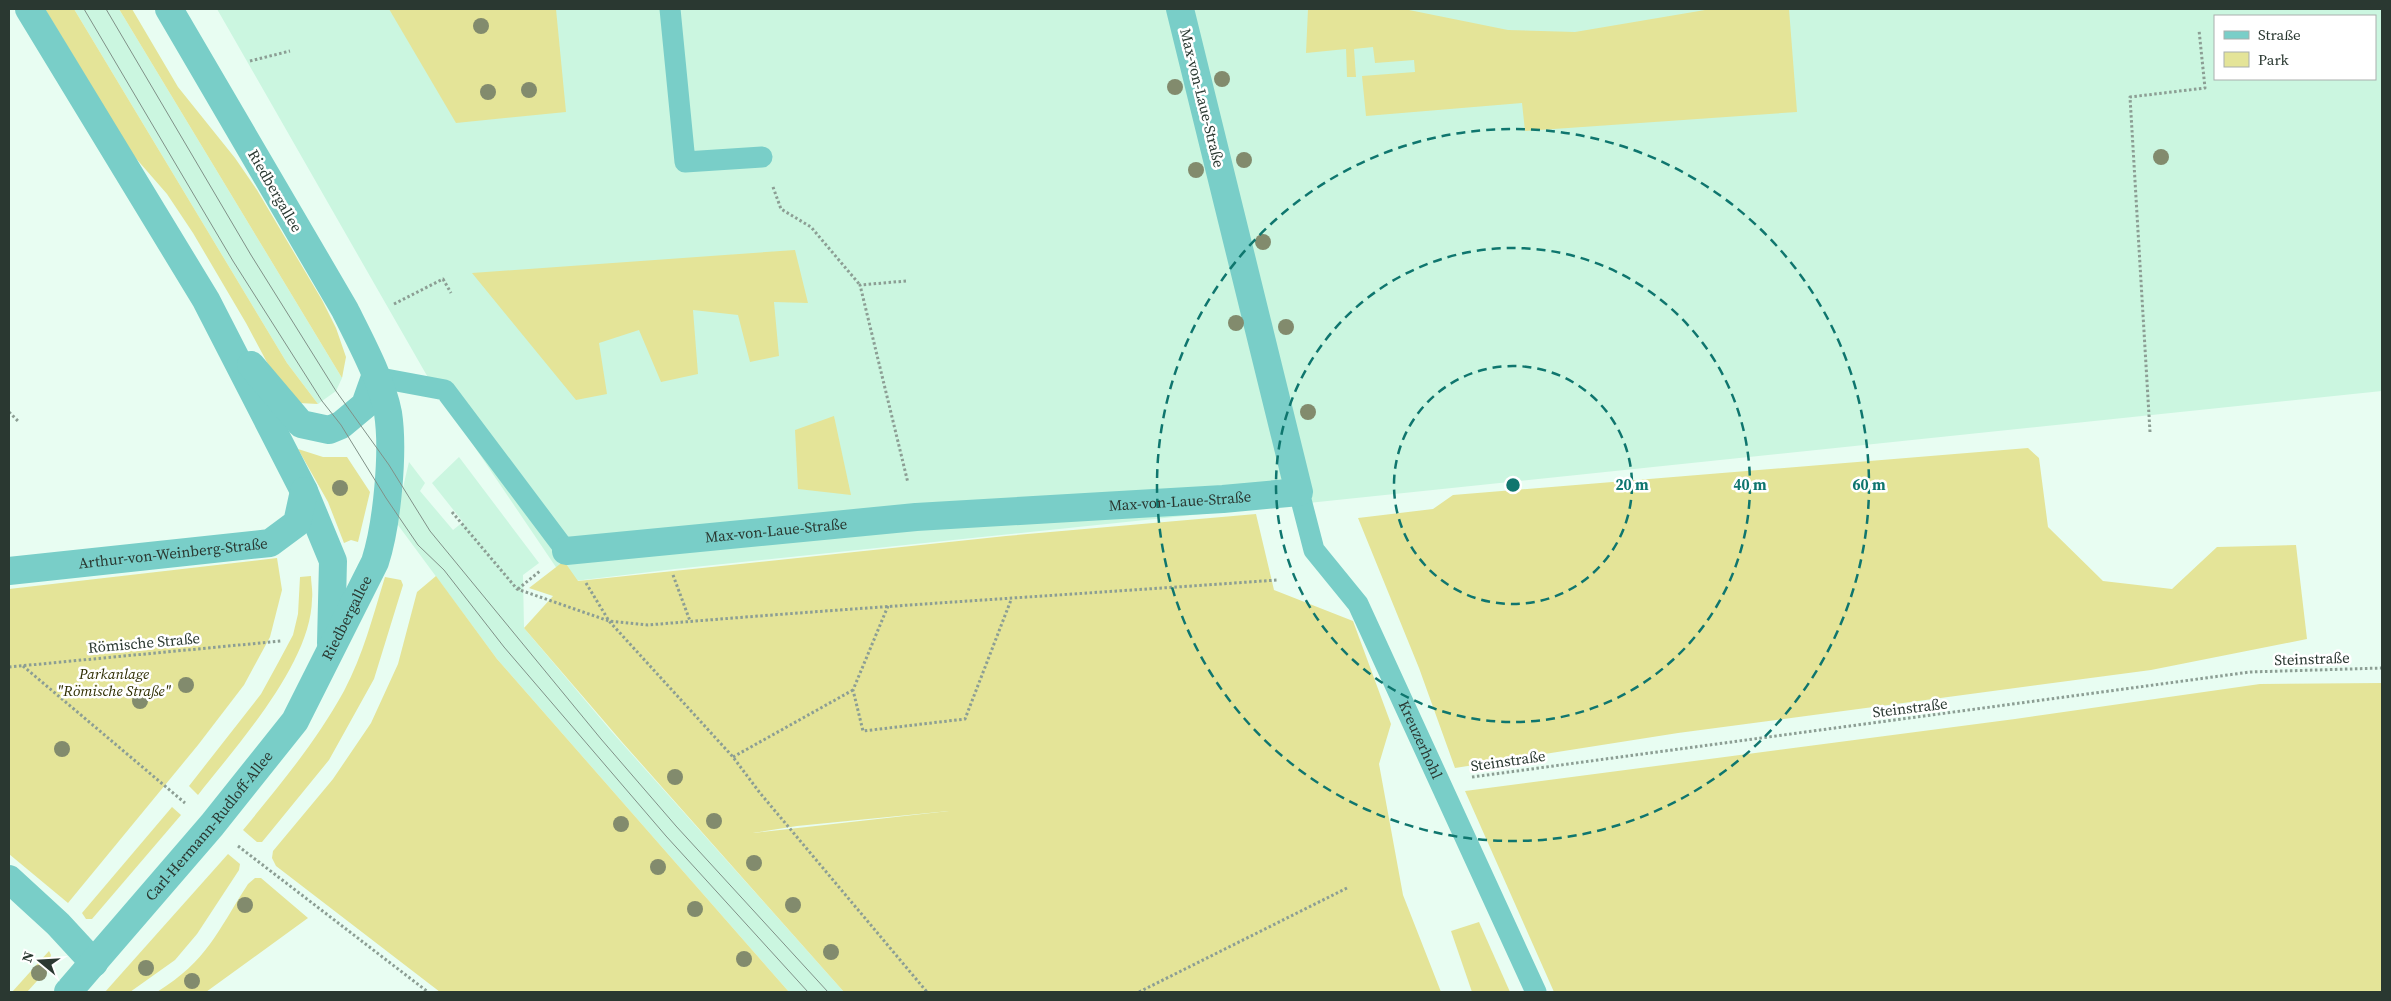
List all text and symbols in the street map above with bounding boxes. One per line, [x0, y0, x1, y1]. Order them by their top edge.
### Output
legend [2214, 15, 2376, 80]
text: Straße [2258, 24, 2301, 45]
street label: Max-von-Laue-Straße [1175, 26, 1230, 170]
text: Park [2258, 49, 2290, 70]
street label: Riedbergallee [243, 146, 308, 236]
text: 20 m [1615, 474, 1649, 495]
text: 40 m [1733, 474, 1767, 495]
text: 60 m [1852, 474, 1886, 495]
centre of rings [1504, 476, 1522, 494]
street label: Max-von-Laue-Straße [1108, 485, 1252, 516]
street label: Max-von-Laue-Straße [704, 513, 848, 547]
street label: Arthur-von-Weinberg-Straße [77, 532, 269, 573]
street label: Riedbergallee [316, 571, 377, 664]
street label: Römische Straße [87, 627, 201, 658]
street label: Steinstraße [2274, 647, 2350, 670]
park label: Parkanlage "Römische Straße" [57, 663, 172, 701]
street label: Steinstraße [1871, 692, 1949, 723]
street label: Kreuzerhohl [1394, 697, 1448, 783]
street label: Steinstraße [1469, 745, 1547, 776]
street label: Carl-Hermann-Rudloff-Allee [140, 746, 278, 905]
north arrow [15, 936, 65, 986]
text: N [17, 949, 39, 965]

